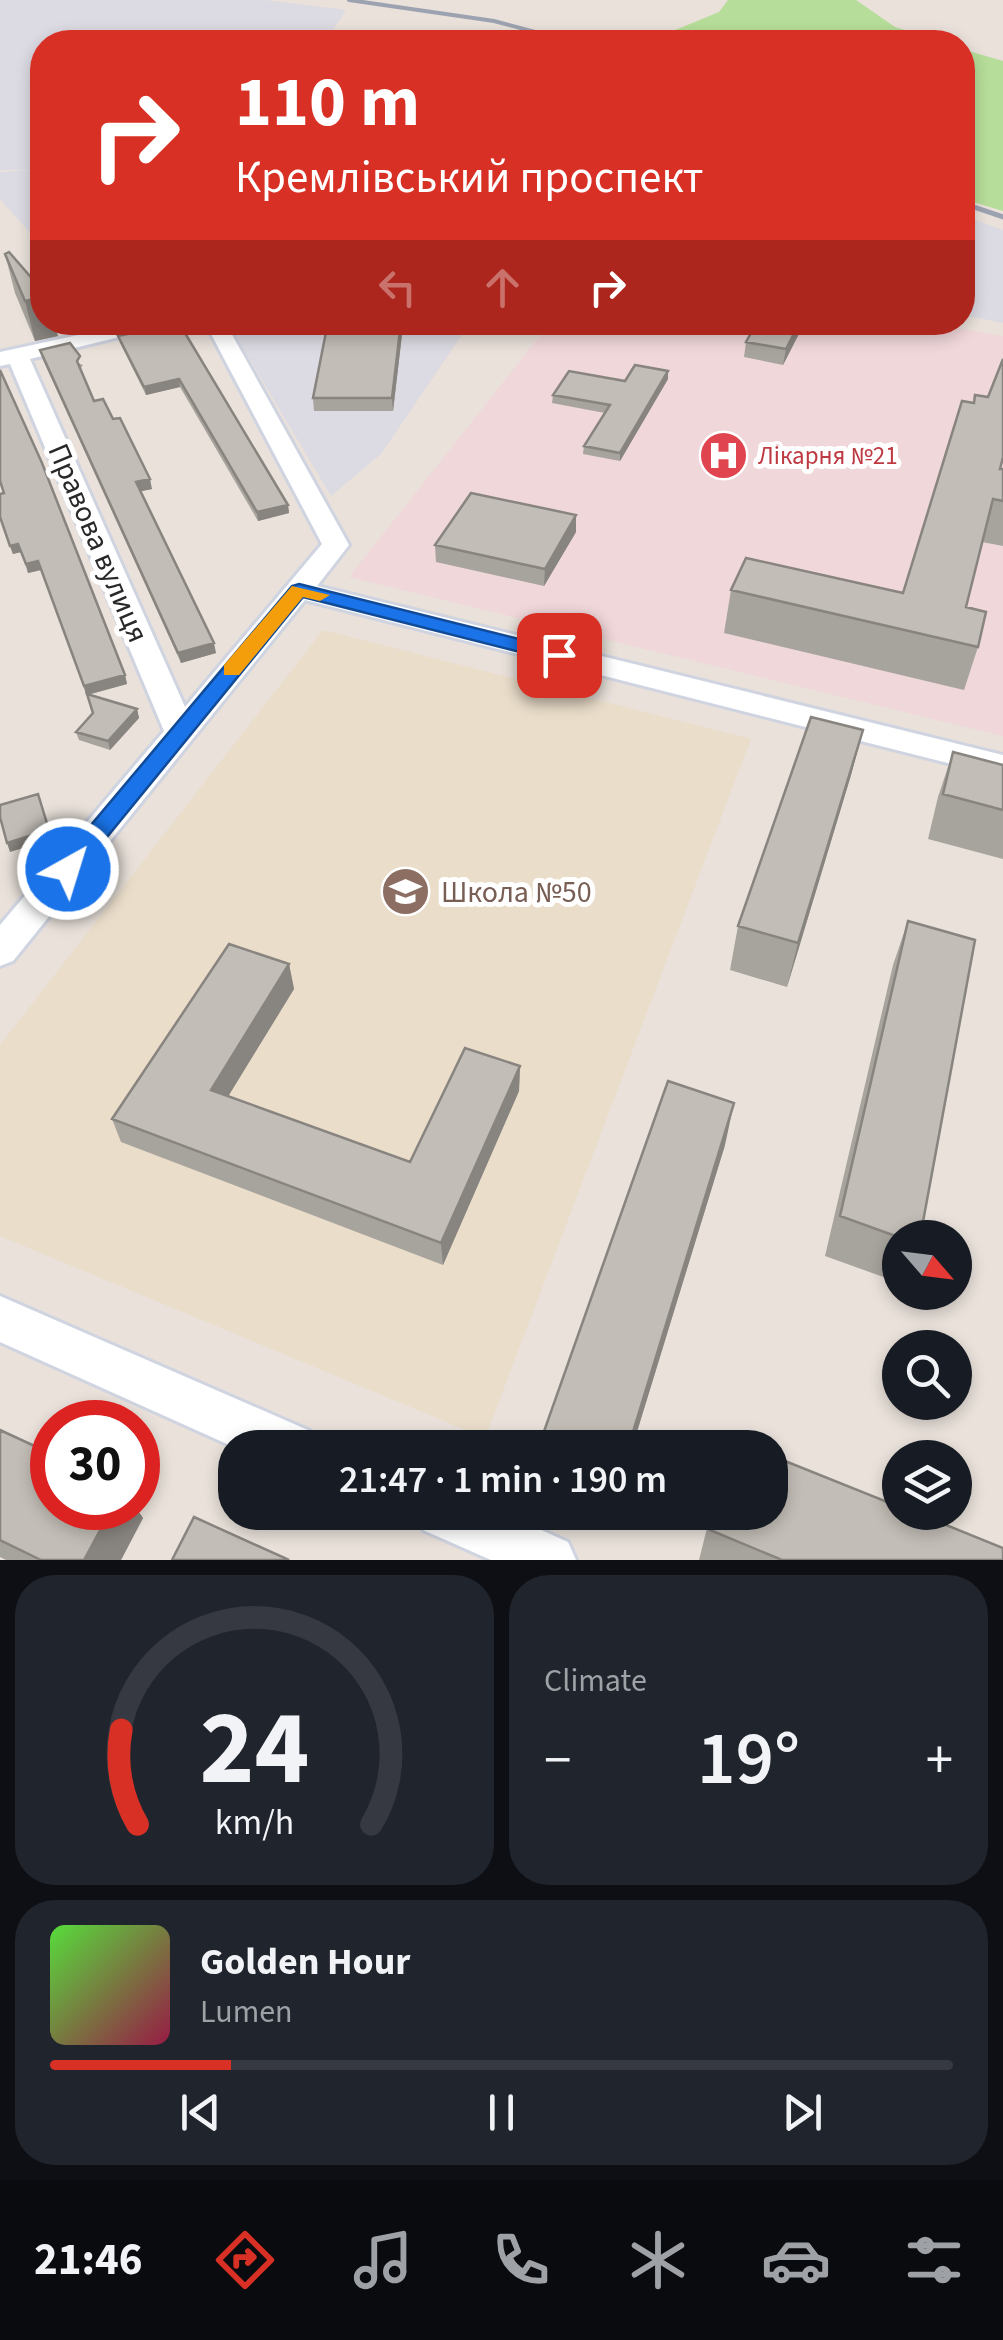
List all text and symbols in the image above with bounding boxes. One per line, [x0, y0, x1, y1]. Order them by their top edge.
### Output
text: 110 m [235, 53, 420, 153]
icon: right [70, 70, 200, 200]
text: Кремлівський проспект [235, 146, 704, 210]
icon: left [370, 260, 425, 315]
icon: ahead [475, 260, 530, 315]
icon: right [580, 260, 635, 315]
hospital icon: Лікарня №21 [697, 430, 749, 482]
street label: Правова вулиця [37, 437, 159, 649]
place label: Лікарня №21 [758, 438, 898, 474]
pin [517, 613, 602, 698]
icon: arrive [532, 628, 587, 683]
position arrow [16, 817, 120, 921]
school or university icon: Школа №50 [380, 866, 432, 918]
place label: Школа №50 [441, 871, 592, 914]
north arrow [882, 1220, 972, 1310]
map controls [882, 1220, 972, 1530]
button: search [882, 1330, 972, 1420]
speed limit sign: 30 [30, 1400, 160, 1530]
button: layers [882, 1440, 972, 1530]
text: 21:47 · 1 min · 190 m [339, 1453, 667, 1507]
text: Climate [544, 1658, 647, 1704]
text: 24 [200, 1676, 309, 1824]
text: 19° [697, 1706, 800, 1813]
text: − [544, 1722, 571, 1800]
text: + [926, 1722, 953, 1800]
text: km/h [215, 1797, 294, 1848]
text: Golden Hour [200, 1935, 410, 1989]
text: Lumen [200, 1989, 293, 2035]
icon: previous [173, 2085, 228, 2140]
icon: pause [474, 2085, 529, 2140]
icon: next [775, 2085, 830, 2140]
icon: directions [210, 2225, 280, 2295]
icon: music [348, 2225, 418, 2295]
icon: phone [486, 2225, 556, 2295]
icon: climate [623, 2225, 693, 2295]
icon: car [761, 2225, 831, 2295]
icon: filters [899, 2225, 969, 2295]
text: 21:46 [34, 2228, 142, 2292]

